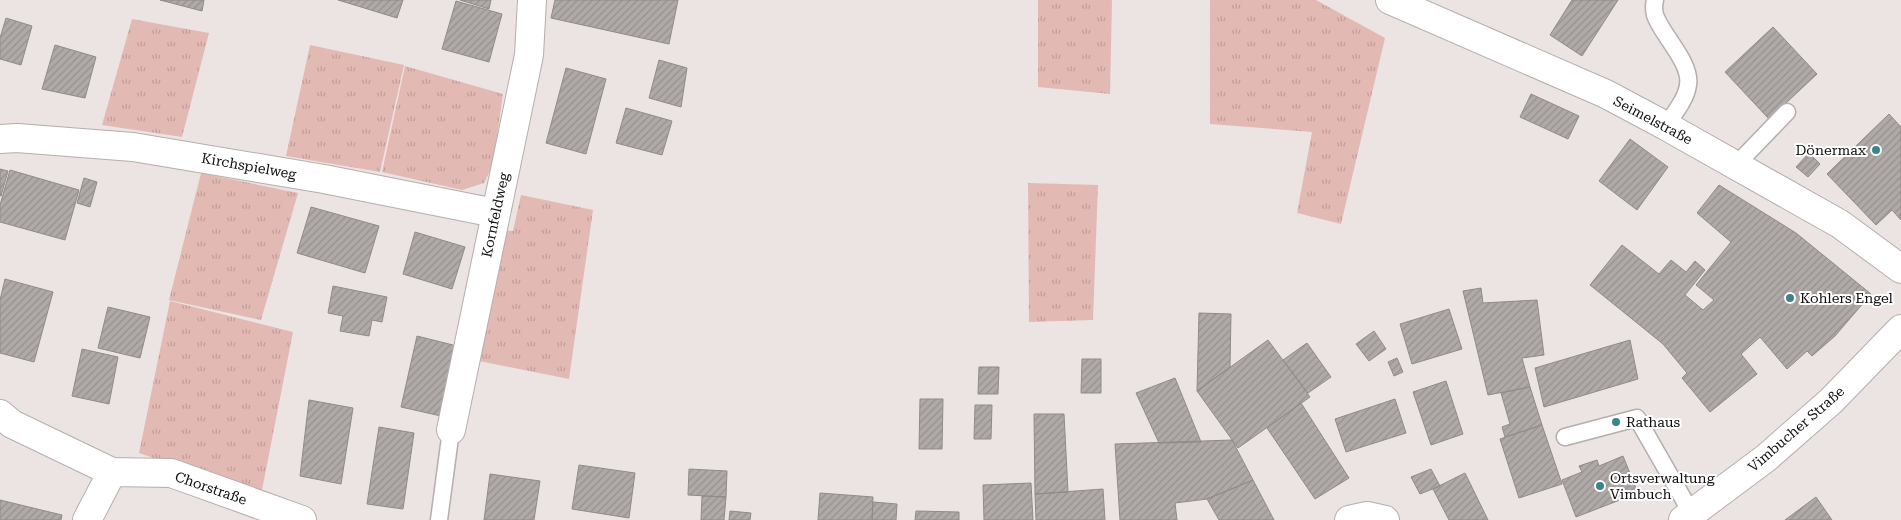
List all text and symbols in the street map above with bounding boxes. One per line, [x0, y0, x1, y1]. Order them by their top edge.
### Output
street label: Seimelstraße [1611, 92, 1696, 148]
place label: Dönermax [1795, 142, 1866, 158]
marker: Dönermax [1870, 144, 1882, 156]
street label: Kirchspielweg [200, 150, 298, 182]
street label: Kornfeldweg [478, 171, 512, 259]
place label: Kohlers Engel [1800, 290, 1893, 306]
marker: Kohlers Engel [1784, 292, 1796, 304]
street label: Vimbucher Straße [1745, 383, 1847, 475]
place label: Rathaus [1626, 414, 1681, 430]
marker: Rathaus [1610, 416, 1622, 428]
street label: Chorstraße [173, 468, 249, 508]
place label: Ortsverwaltung Vimbuch [1610, 470, 1715, 502]
marker: Ortsverwaltung Vimbuch [1594, 480, 1606, 492]

